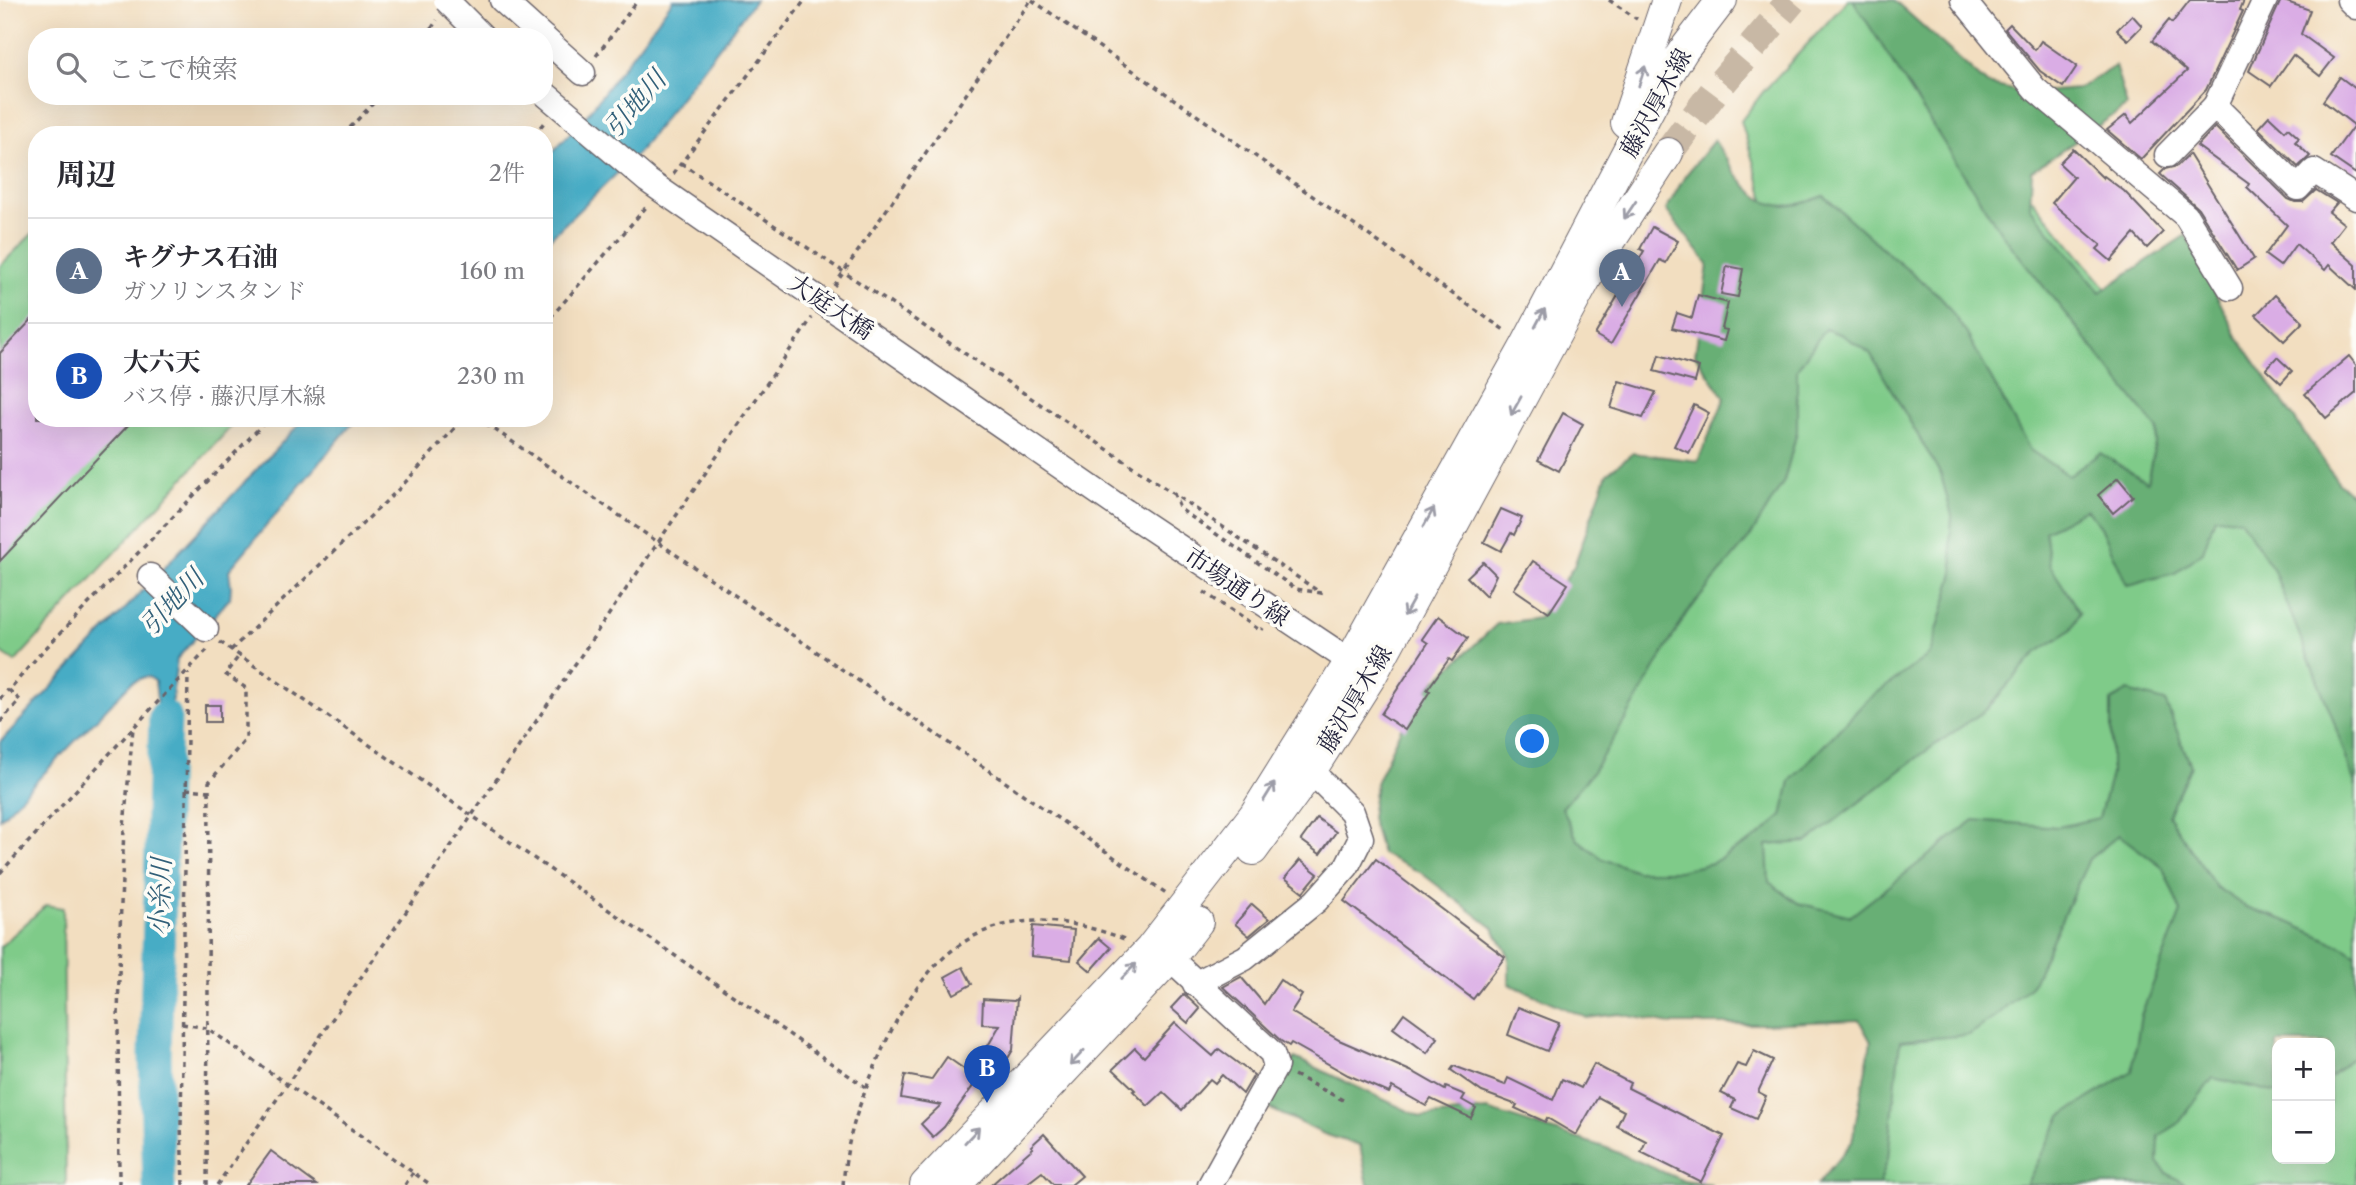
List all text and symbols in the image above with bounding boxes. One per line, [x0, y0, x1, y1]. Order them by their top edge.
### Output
search box [28, 28, 553, 105]
street label: 藤沢厚木線 [1614, 43, 1697, 162]
icon: search [52, 48, 90, 86]
text: ここで検索 [108, 53, 238, 85]
water label: 引地川 [597, 62, 675, 144]
one-way arrow [1637, 65, 1649, 87]
text: 周辺 [56, 156, 116, 193]
text: 2件 [489, 159, 525, 187]
one-way arrow [1623, 199, 1637, 219]
text: キグナス石油 [123, 241, 278, 273]
pin: A [1599, 249, 1645, 307]
text: A [70, 257, 88, 285]
text: 160 m [460, 257, 525, 285]
street label: 大庭大橋 [783, 268, 879, 345]
text: ガソリンスタンド [123, 277, 306, 305]
one-way arrow [1534, 309, 1548, 329]
text: 大六天 [123, 346, 201, 378]
text: B [70, 362, 88, 390]
text: 230 m [457, 362, 525, 390]
text: バス停 · 藤沢厚木線 [123, 382, 326, 410]
one-way arrow [1509, 396, 1523, 416]
one-way arrow [1423, 507, 1436, 528]
street label: 市場通り線 [1179, 541, 1295, 632]
water label: 引地川 [134, 560, 212, 641]
one-way arrow [1402, 596, 1415, 617]
street label: 藤沢厚木線 [1311, 640, 1398, 758]
your location [1515, 724, 1549, 758]
one-way arrow [1262, 782, 1276, 802]
water label: 小糸川 [143, 854, 177, 937]
one-way arrow [1121, 963, 1138, 980]
map controls [2272, 1038, 2335, 1164]
button: + [2272, 1038, 2335, 1101]
pin: B [964, 1045, 1010, 1103]
one-way arrow [1068, 1049, 1085, 1066]
button: − [2272, 1101, 2335, 1164]
one-way arrow [963, 1127, 980, 1144]

